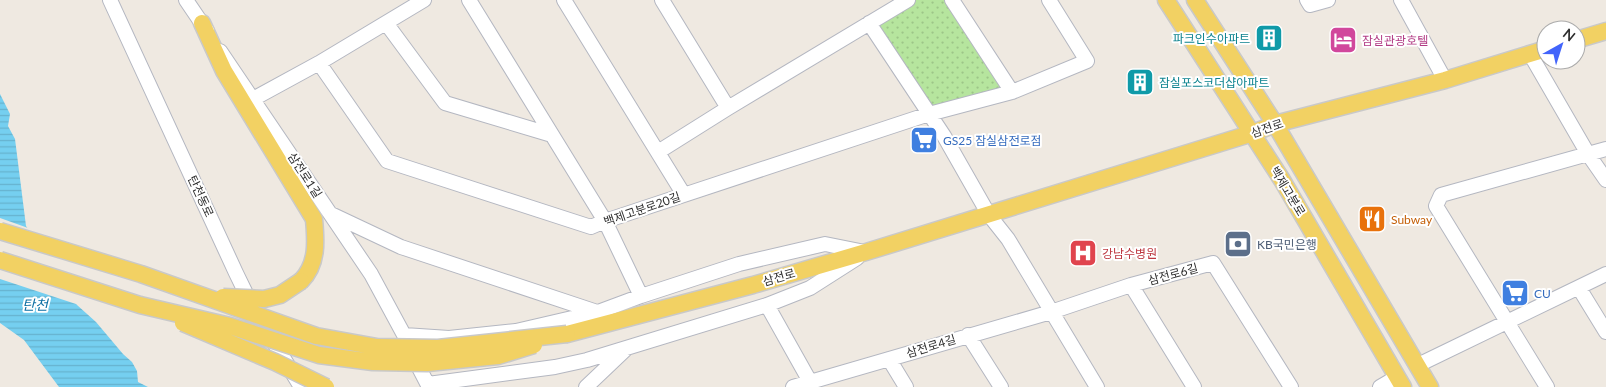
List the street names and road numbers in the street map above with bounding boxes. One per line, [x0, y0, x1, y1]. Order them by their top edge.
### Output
street label: 삼전로 [1249, 116, 1285, 140]
street label: 삼전로1길 [285, 149, 325, 201]
street label: 백제고분로 [1267, 163, 1309, 219]
street label: 탄천동로 [185, 173, 217, 219]
street label: 백제고분로20길 [602, 189, 682, 229]
street label: 삼전로6길 [1146, 260, 1200, 288]
street label: 삼전로 [761, 265, 797, 289]
street label: 삼전로4길 [904, 331, 958, 361]

